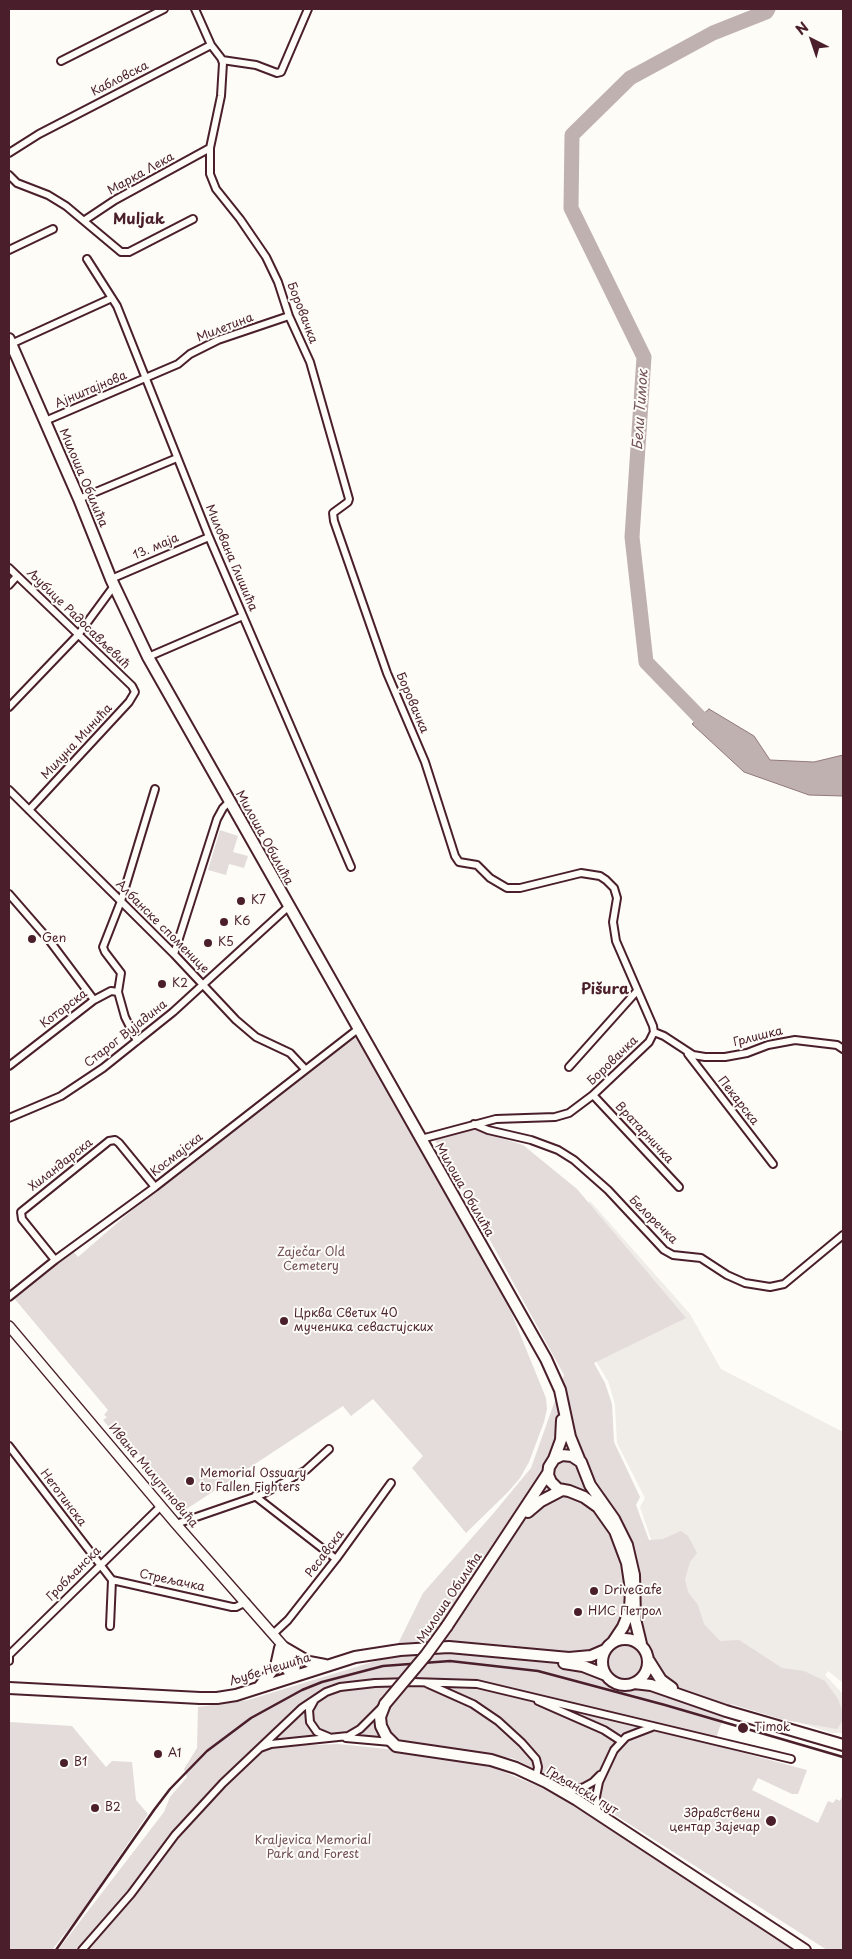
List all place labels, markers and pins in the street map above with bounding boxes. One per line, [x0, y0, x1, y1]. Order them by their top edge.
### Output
place label: K7 [251, 894, 266, 908]
marker: K7 [235, 895, 247, 907]
place label: K6 [234, 915, 250, 929]
marker: K6 [218, 916, 230, 928]
place label: Gen [42, 932, 66, 946]
marker: Gen [26, 933, 38, 945]
place label: K5 [218, 936, 234, 950]
marker: K5 [202, 937, 214, 949]
place label: K2 [172, 977, 188, 991]
marker: K2 [156, 978, 168, 990]
place label: Црква Светих 40 мученика севастијских [294, 1307, 433, 1335]
marker: Црква Светих 40 мученика севастијских [278, 1315, 290, 1327]
place label: Memorial Ossuary to Fallen Fighters [200, 1467, 306, 1495]
marker: Memorial Ossuary to Fallen Fighters [184, 1475, 196, 1487]
place label: DriveCafe [604, 1584, 662, 1598]
marker: DriveCafe [588, 1585, 600, 1597]
place label: НИС Петрол [588, 1605, 662, 1619]
marker: НИС Петрол [572, 1606, 584, 1618]
marker: Timok [736, 1721, 750, 1735]
place label: Timok [754, 1721, 791, 1735]
place label: A1 [168, 1747, 181, 1761]
marker: A1 [152, 1748, 164, 1760]
place label: B1 [74, 1756, 87, 1770]
marker: B1 [58, 1757, 70, 1769]
place label: B2 [105, 1801, 121, 1815]
marker: B2 [89, 1802, 101, 1814]
place label: Здравствени центар Зајечар [669, 1807, 760, 1835]
marker: Здравствени центар Зајечар [764, 1814, 778, 1828]

